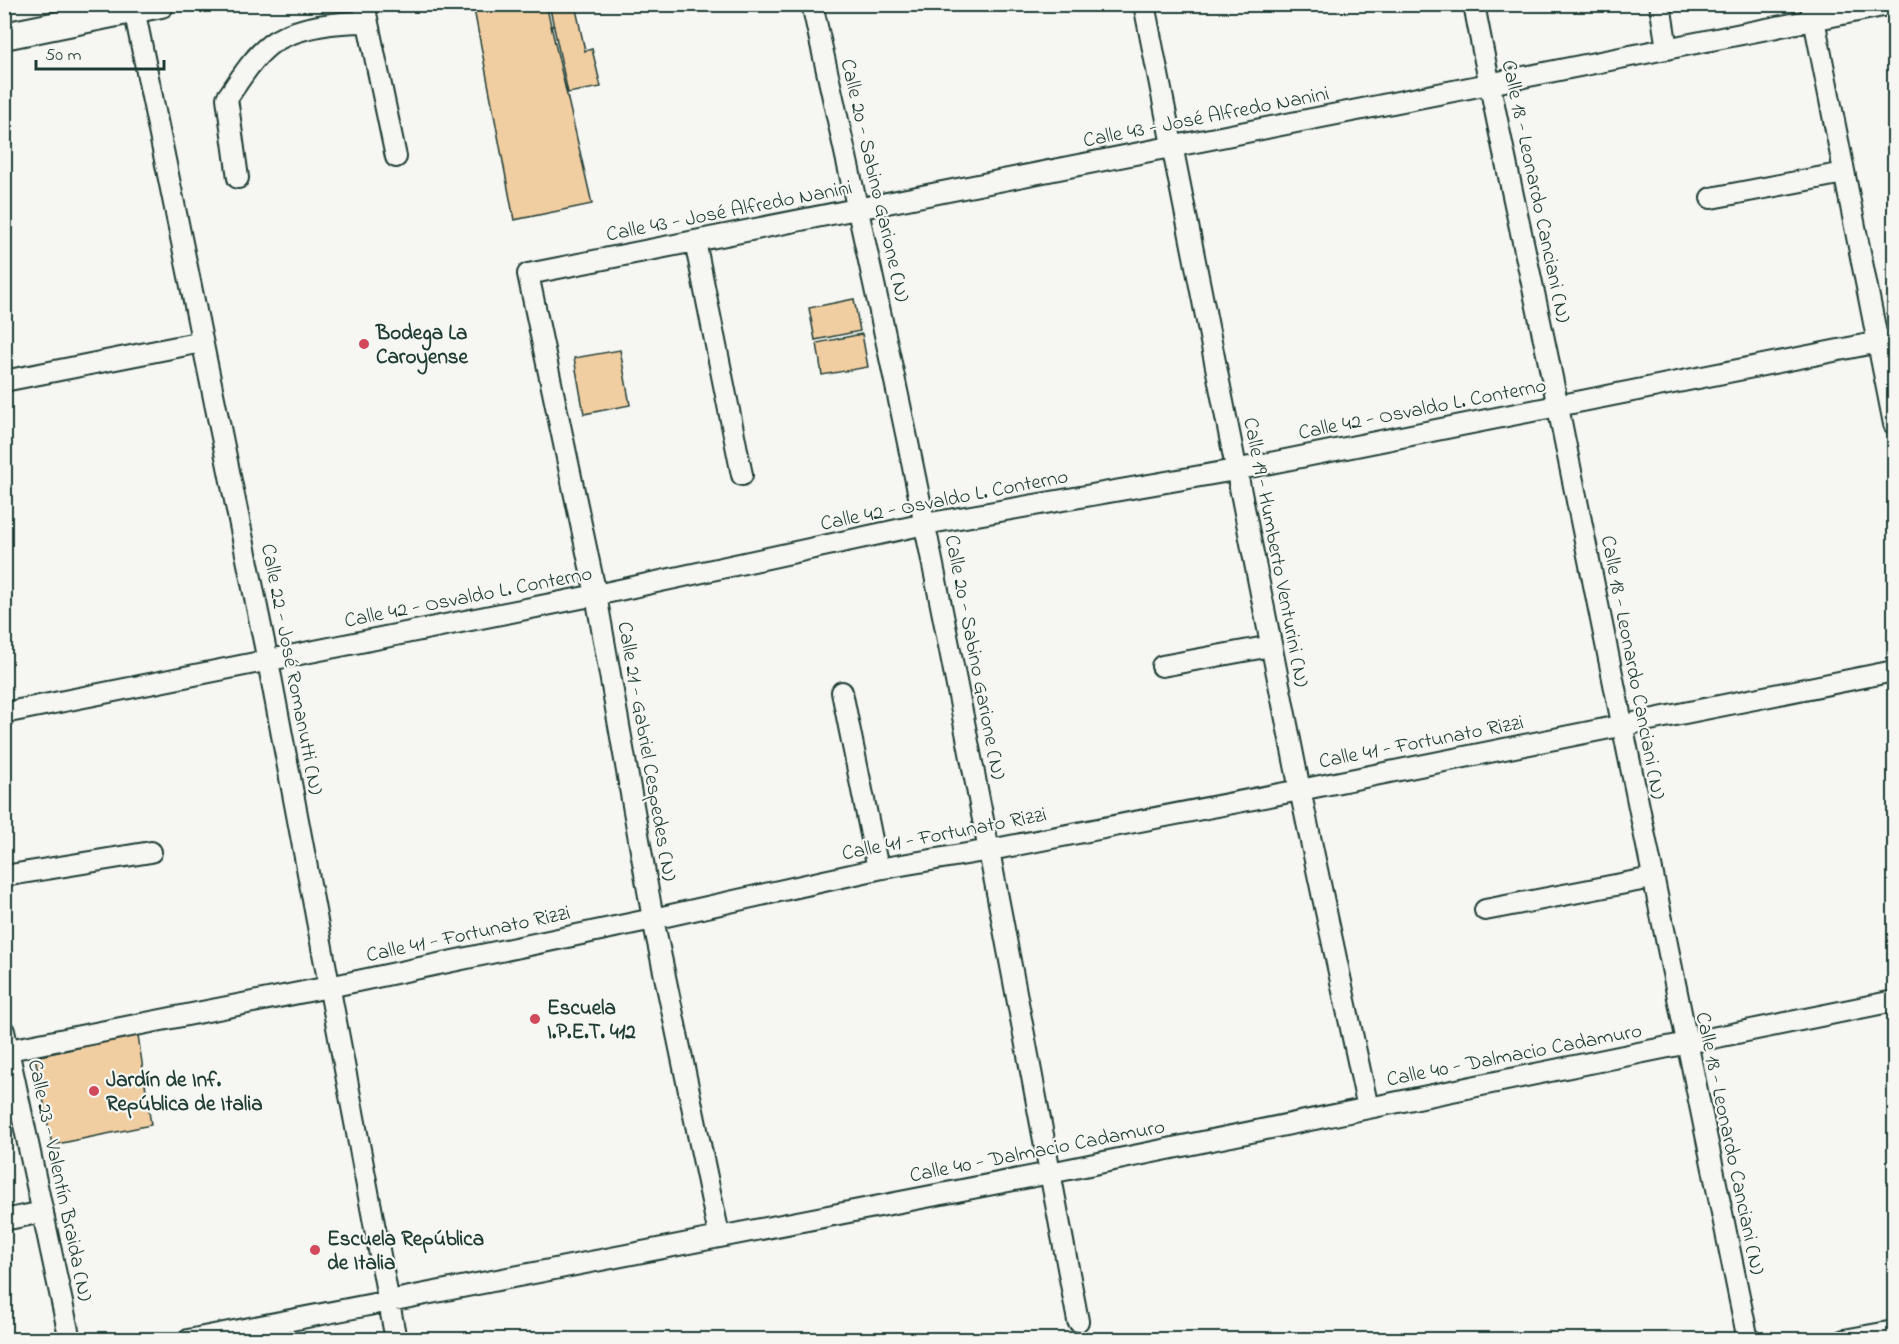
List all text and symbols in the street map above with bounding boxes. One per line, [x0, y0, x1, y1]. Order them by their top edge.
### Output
scale bar [36, 33, 164, 71]
text: 50 m [45, 43, 82, 69]
street label: Calle 20 - Sabino Garione (N) [831, 56, 917, 305]
street label: Calle 18 - Leonardo Canciani (N) [1493, 57, 1578, 326]
street label: Calle 43 - José Alfredo Nanini [1081, 79, 1332, 157]
street label: Calle 43 - José Alfredo Nanini [604, 173, 855, 251]
place label: Bodega La Caroyense [375, 319, 468, 375]
marker: Bodega La Caroyense [357, 337, 371, 351]
street label: Calle 42 - Osvaldo L. Conterno [1296, 371, 1549, 449]
street label: Calle 19 - Humberto Venturini (N) [1234, 415, 1316, 690]
street label: Calle 42 - Osvaldo L. Conterno [818, 462, 1071, 540]
street label: Calle 20 - Sabino Garione (N) [936, 533, 1012, 782]
street label: Calle 18 - Leonardo Canciani (N) [1592, 533, 1672, 802]
street label: Calle 22 - José Romanutti (N) [252, 541, 330, 797]
street label: Calle 42 - Osvaldo L. Conterno [342, 559, 595, 637]
street label: Calle 21 - Gabriel Cespedes (N) [608, 619, 684, 883]
street label: Calle 41 - Fortunato Rizzi [1316, 708, 1526, 778]
street label: Calle 41 - Fortunato Rizzi [839, 800, 1049, 870]
street label: Calle 41 - Fortunato Rizzi [364, 899, 573, 971]
place label: Escuela I.P.E.T. 412 [547, 994, 636, 1048]
street label: Calle 18 - Leonardo Canciani (N) [1687, 1009, 1772, 1278]
marker: Escuela I.P.E.T. 412 [528, 1012, 542, 1026]
street label: Calle 40 - Dalmacio Cadamuro [1384, 1016, 1645, 1095]
street label: Calle 23 - Valentín Braida (N) [19, 1057, 99, 1304]
place label: Jardín de Inf. República de Italia [106, 1066, 263, 1120]
marker: Jardín de Inf. República de Italia [87, 1084, 101, 1098]
street label: Calle 40 - Dalmacio Cadamuro [907, 1112, 1168, 1191]
place label: Escuela República de Italia [327, 1225, 484, 1279]
marker: Escuela República de Italia [308, 1243, 322, 1257]

